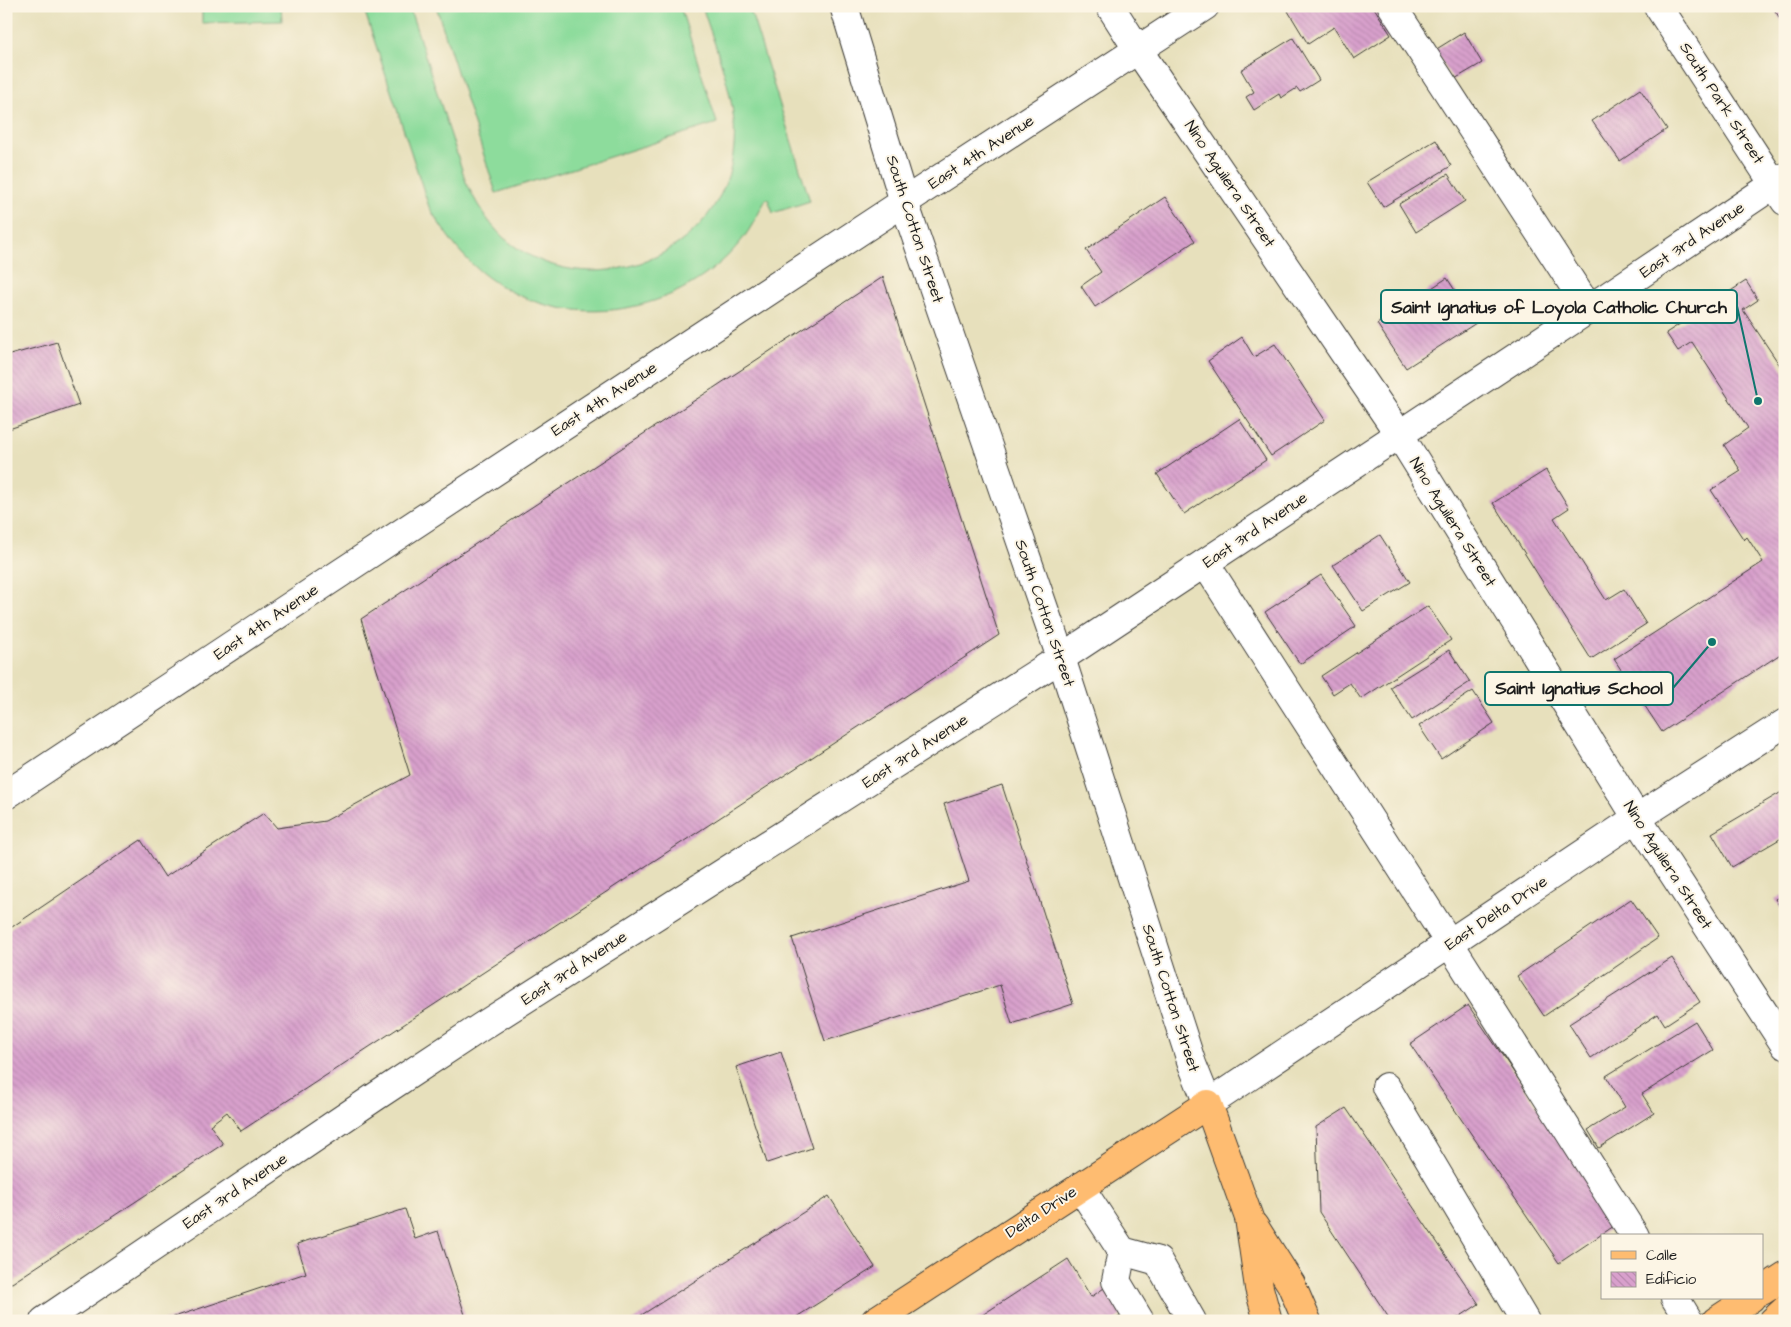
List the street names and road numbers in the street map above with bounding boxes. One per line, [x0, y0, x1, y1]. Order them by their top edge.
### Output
street label: South Park Street [1674, 38, 1770, 169]
street label: East 4th Avenue [924, 109, 1039, 194]
street label: Nino Aguilera Street [1178, 116, 1281, 253]
street label: South Cotton Street [881, 152, 949, 306]
street label: East 3rd Avenue [1635, 197, 1749, 283]
street label: East 4th Avenue [547, 356, 662, 441]
street label: Nino Aguilera Street [1403, 453, 1502, 592]
street label: East 3rd Avenue [1198, 487, 1312, 573]
street label: South Cotton Street [1009, 537, 1081, 690]
street label: East 4th Avenue [209, 579, 323, 665]
street label: East 3rd Avenue [858, 708, 972, 793]
street label: Nino Aguilera Street [1617, 797, 1718, 934]
street label: East Delta Drive [1440, 870, 1552, 956]
street label: South Cotton Street [1137, 921, 1205, 1075]
street label: East 3rd Avenue [517, 925, 631, 1010]
street label: East 3rd Avenue [178, 1148, 292, 1234]
street label: Delta Drive [1001, 1180, 1081, 1243]

